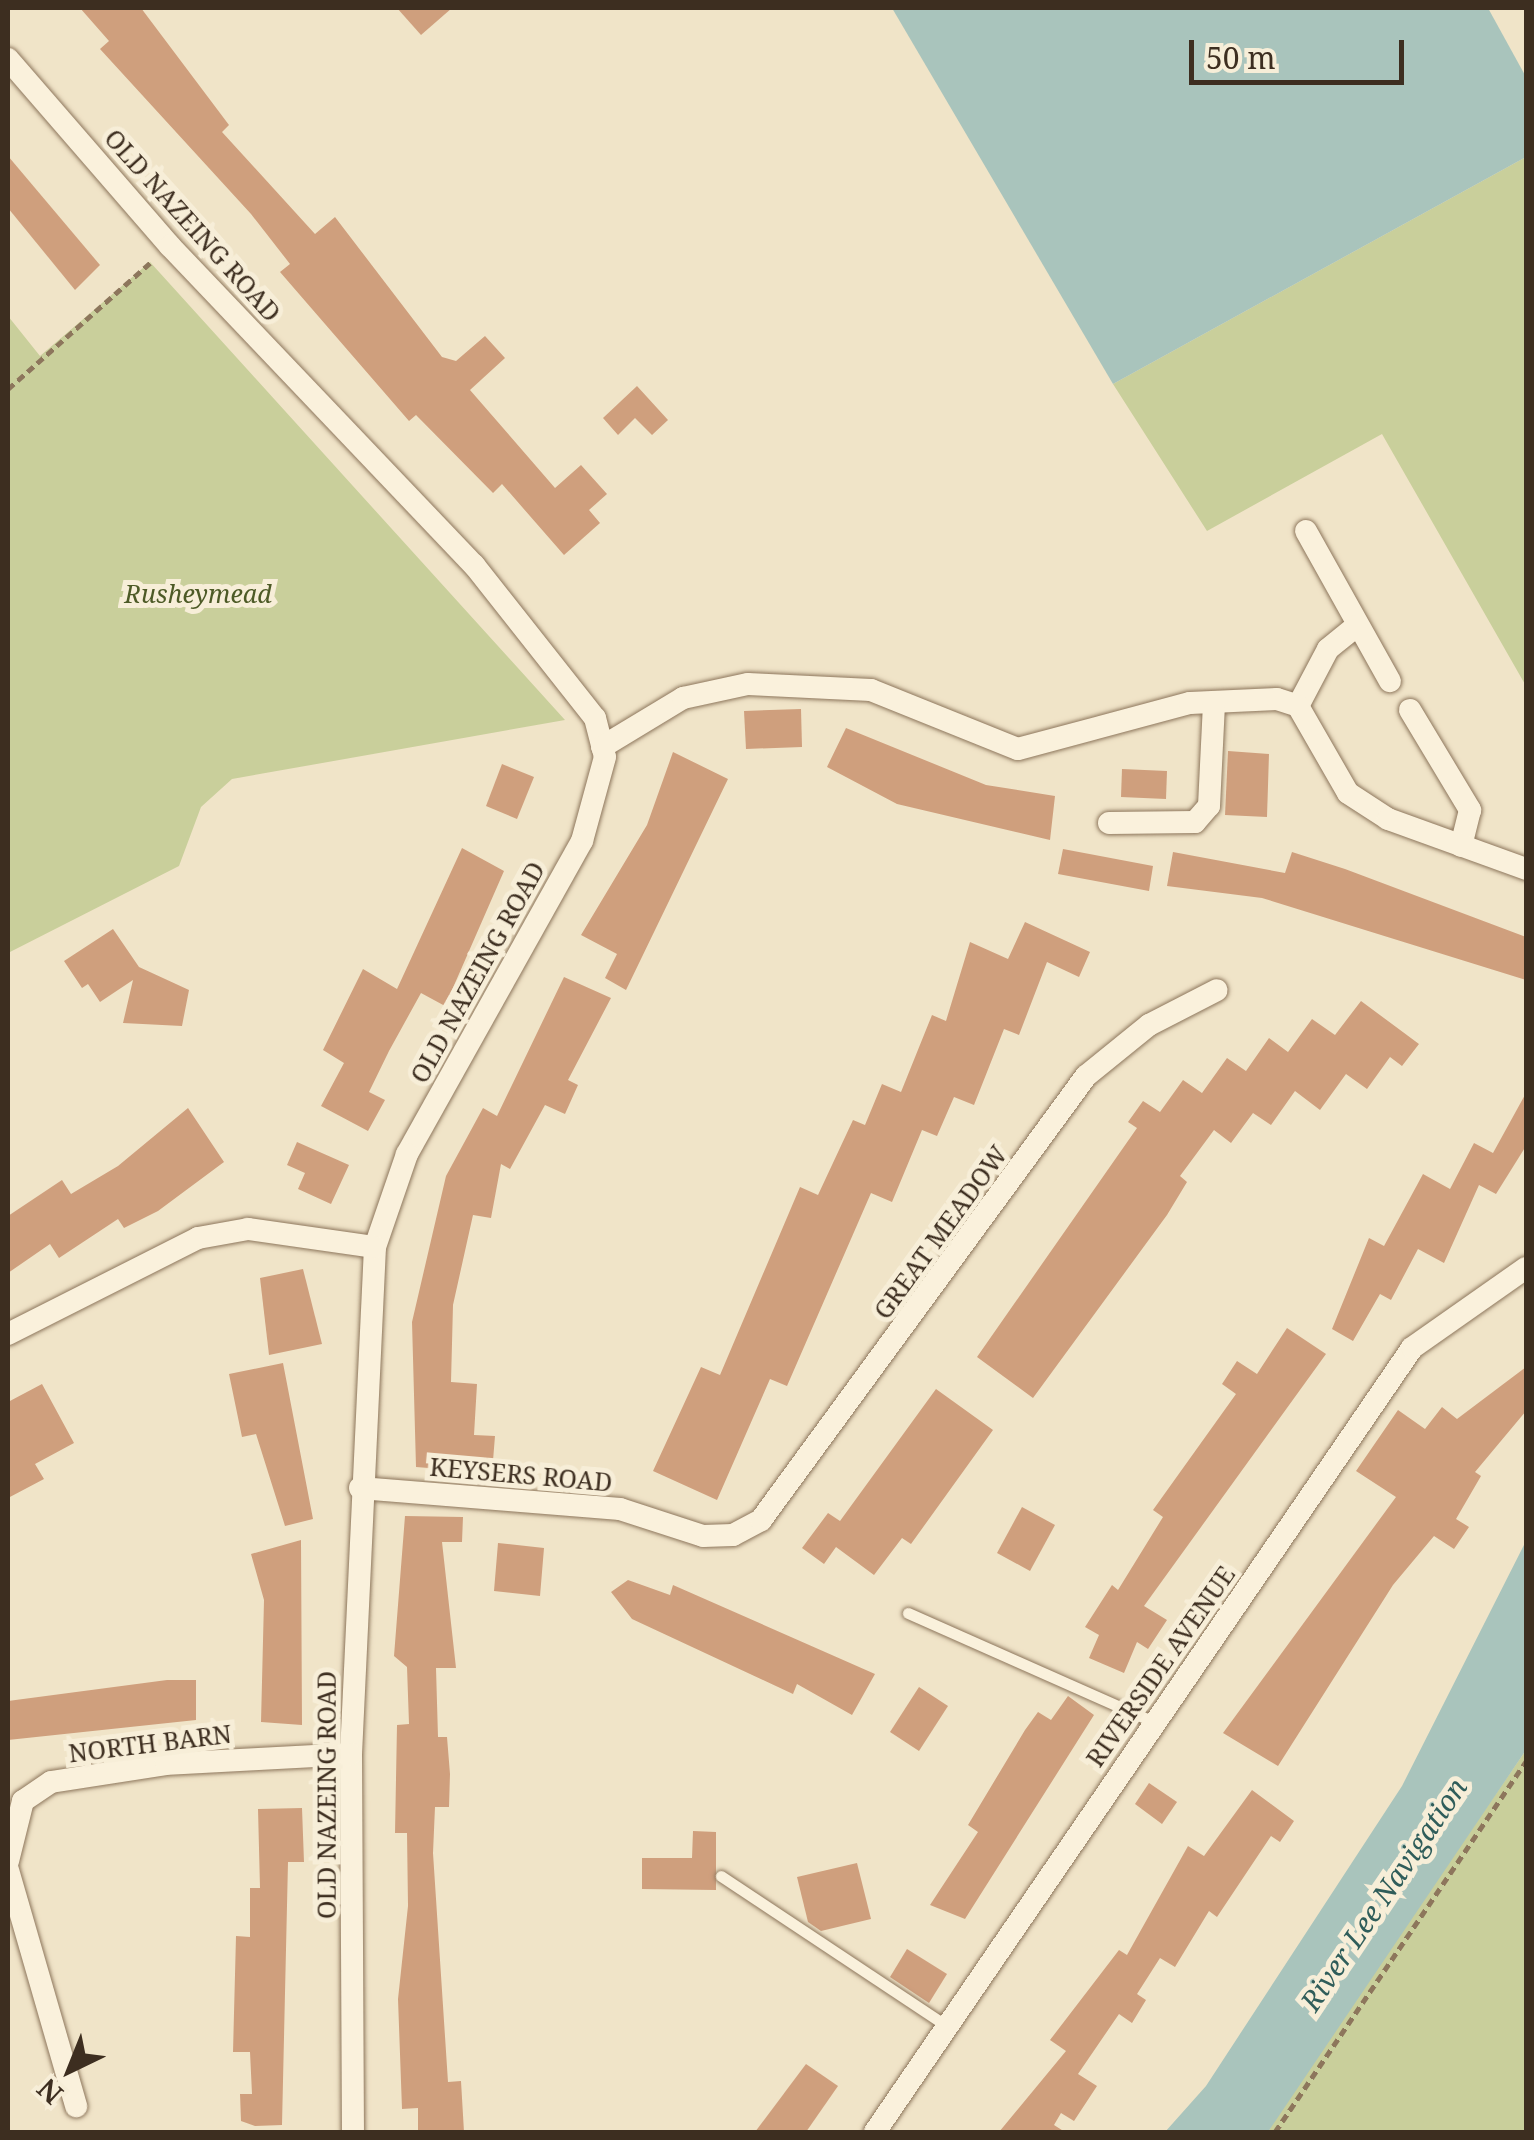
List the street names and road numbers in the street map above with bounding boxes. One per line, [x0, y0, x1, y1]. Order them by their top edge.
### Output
street label: OLD NAZEING ROAD [99, 123, 287, 327]
street label: OLD NAZEING ROAD [404, 856, 550, 1088]
street label: GREAT MEADOW [867, 1140, 1013, 1324]
street label: KEYSERS ROAD [428, 1451, 614, 1497]
street label: RIVERSIDE AVENUE [1079, 1560, 1241, 1772]
street label: OLD NAZEING ROAD [311, 1671, 341, 1919]
street label: NORTH BARN [67, 1718, 233, 1768]

